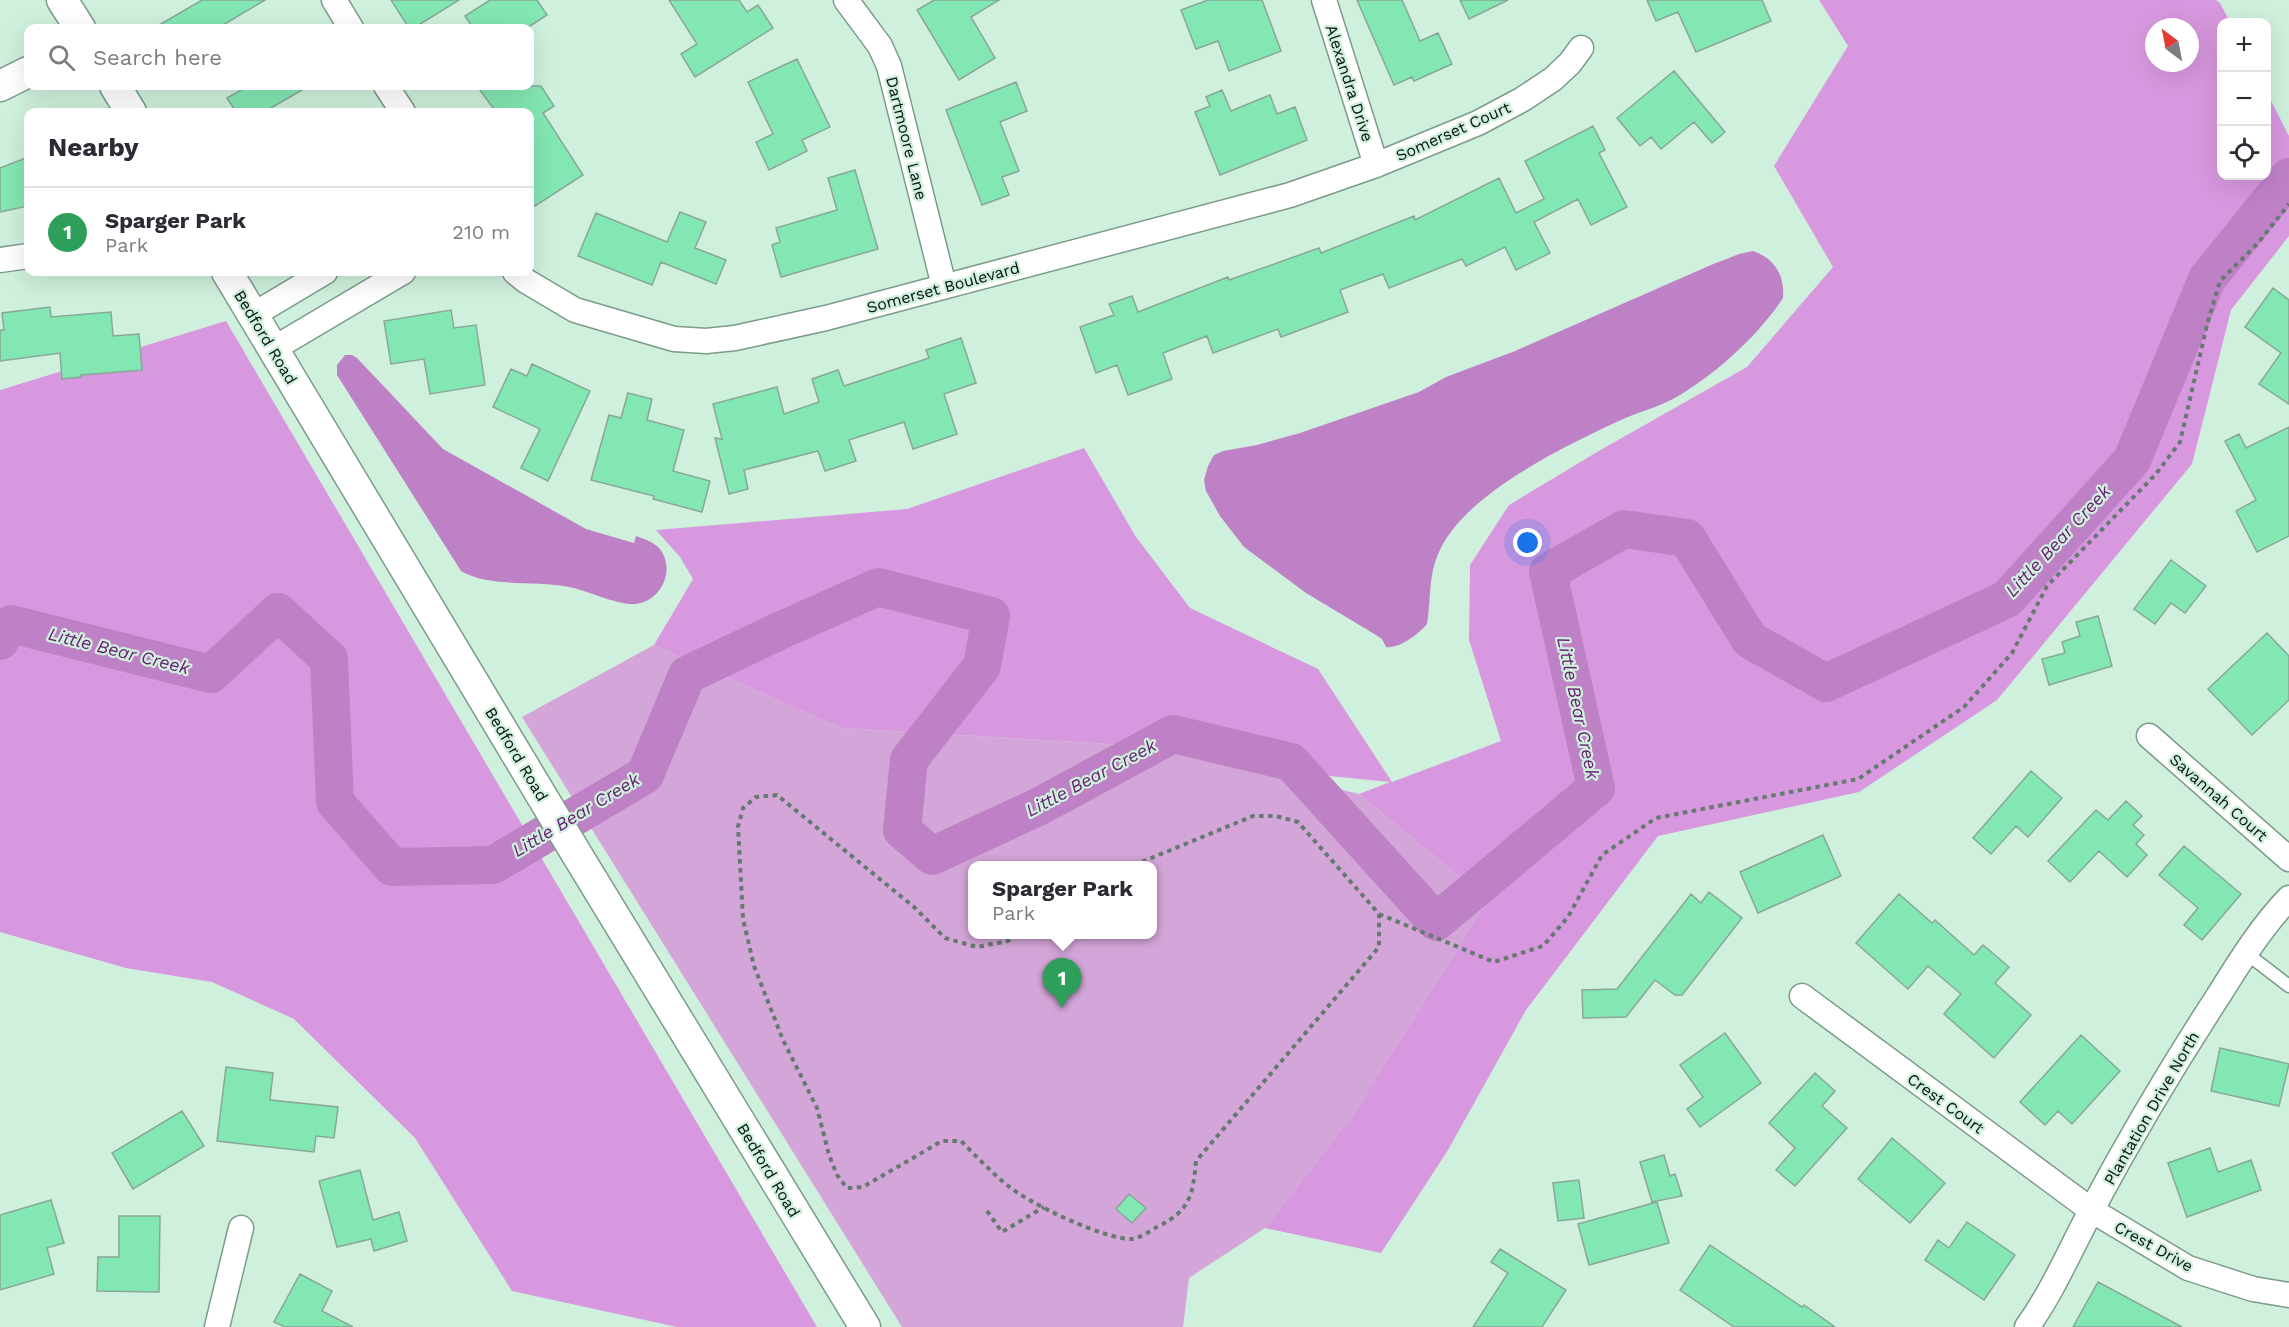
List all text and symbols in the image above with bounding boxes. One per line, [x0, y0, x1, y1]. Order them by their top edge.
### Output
north arrow [2145, 18, 2199, 72]
map controls [2217, 18, 2271, 180]
button: + [2217, 18, 2271, 72]
street label: Alexandra Drive [1322, 22, 1377, 144]
search box [24, 24, 534, 90]
icon: search [45, 41, 78, 74]
text: Search here [93, 45, 222, 70]
button: − [2217, 72, 2271, 126]
street label: Dartmoore Lane [882, 74, 931, 202]
street label: Somerset Court [1393, 98, 1514, 165]
button: locate [2217, 126, 2271, 180]
text: Nearby [48, 132, 139, 162]
text: Sparger Park [105, 208, 246, 233]
text: 1 [63, 220, 72, 244]
text: 210 m [452, 220, 510, 244]
text: Park [105, 233, 148, 257]
street label: Somerset Boulevard [865, 258, 1022, 317]
street label: Bedford Road [230, 287, 301, 388]
water label: Little Bear Creek [2001, 480, 2115, 601]
your location [1513, 528, 1542, 557]
water label: Little Bear Creek [46, 623, 193, 678]
water label: Little Bear Creek [1553, 635, 1604, 782]
street label: Bedford Road [481, 704, 552, 805]
water label: Little Bear Creek [1022, 734, 1161, 821]
street label: Savannah Court [2166, 750, 2272, 845]
water label: Little Bear Creek [508, 768, 644, 861]
popup [968, 861, 1157, 939]
text: Sparger Park [992, 876, 1133, 901]
text: Park [992, 901, 1035, 925]
pin: 1 [1042, 958, 1082, 1008]
street label: Plantation Drive North [2100, 1028, 2203, 1188]
street label: Crest Court [1904, 1069, 1988, 1138]
street label: Bedford Road [733, 1120, 804, 1221]
street label: Crest Drive [2111, 1217, 2196, 1276]

